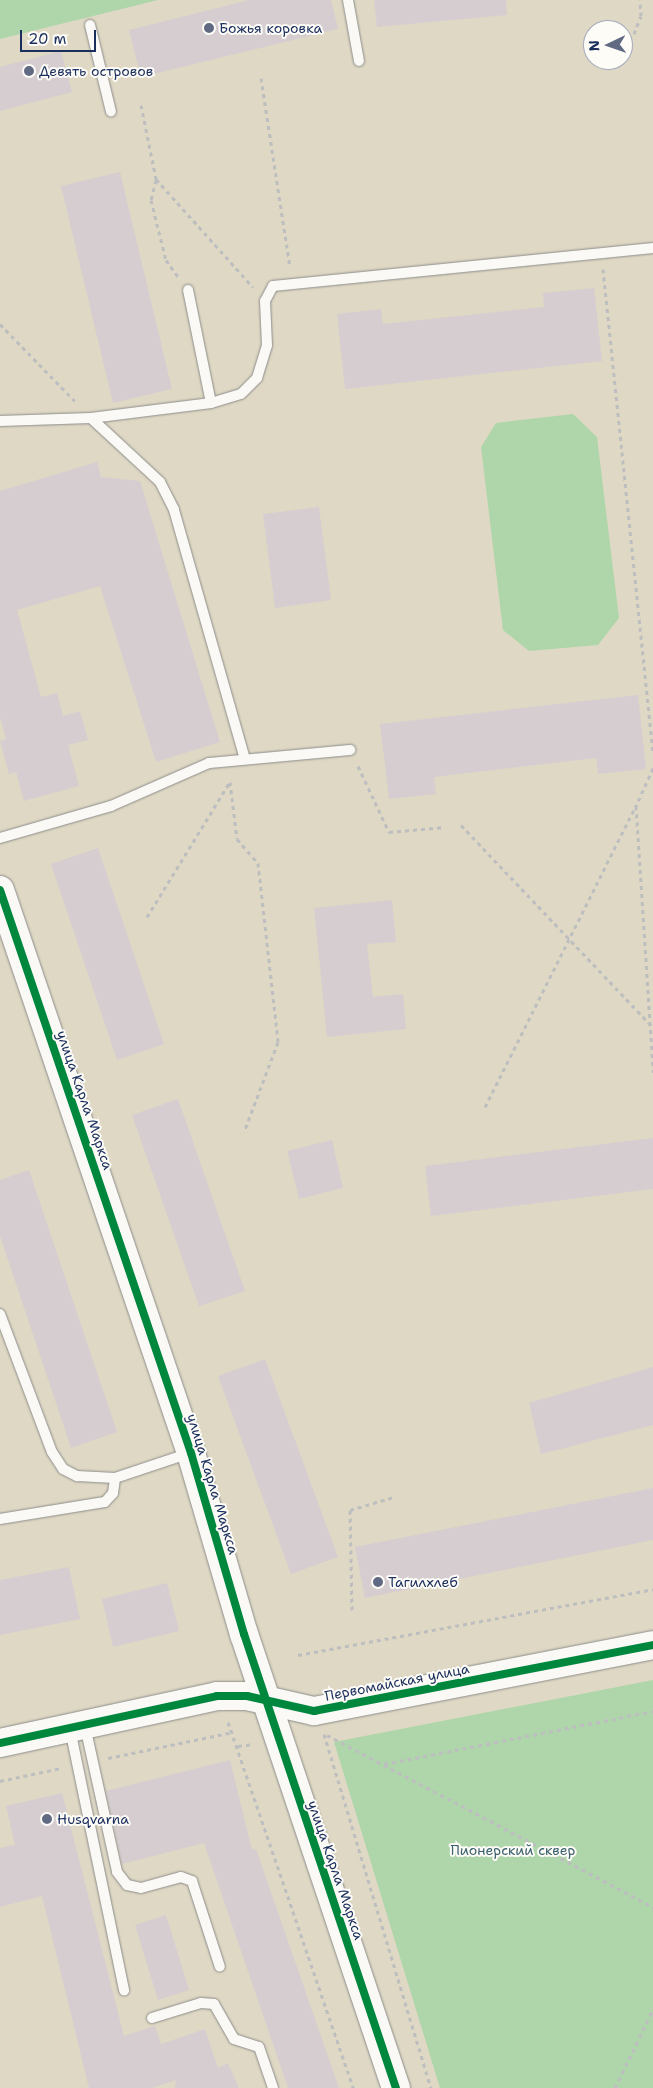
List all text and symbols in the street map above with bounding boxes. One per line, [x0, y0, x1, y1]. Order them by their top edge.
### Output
scale bar [22, 20, 99, 52]
place label: Божья коровка [219, 20, 322, 36]
north arrow [583, 20, 633, 70]
marker: Божья коровка [203, 22, 215, 34]
text: 20 m [28, 29, 67, 49]
text: N [585, 40, 603, 52]
place label: Девять островов [39, 63, 153, 79]
marker: Девять островов [23, 65, 35, 77]
street label: улица Карла Маркса [53, 1028, 117, 1172]
street label: улица Карла Маркса [184, 1412, 242, 1556]
place label: Тагилхлеб [388, 1574, 458, 1590]
marker: Тагилхлеб [372, 1576, 384, 1588]
street label: Первомайская улица [323, 1660, 471, 1704]
street label: улица Карла Маркса [304, 1798, 368, 1942]
place label: Husqvarna [57, 1811, 129, 1827]
marker: Husqvarna [41, 1813, 53, 1825]
park label: Пионерский сквер [451, 1842, 575, 1858]

